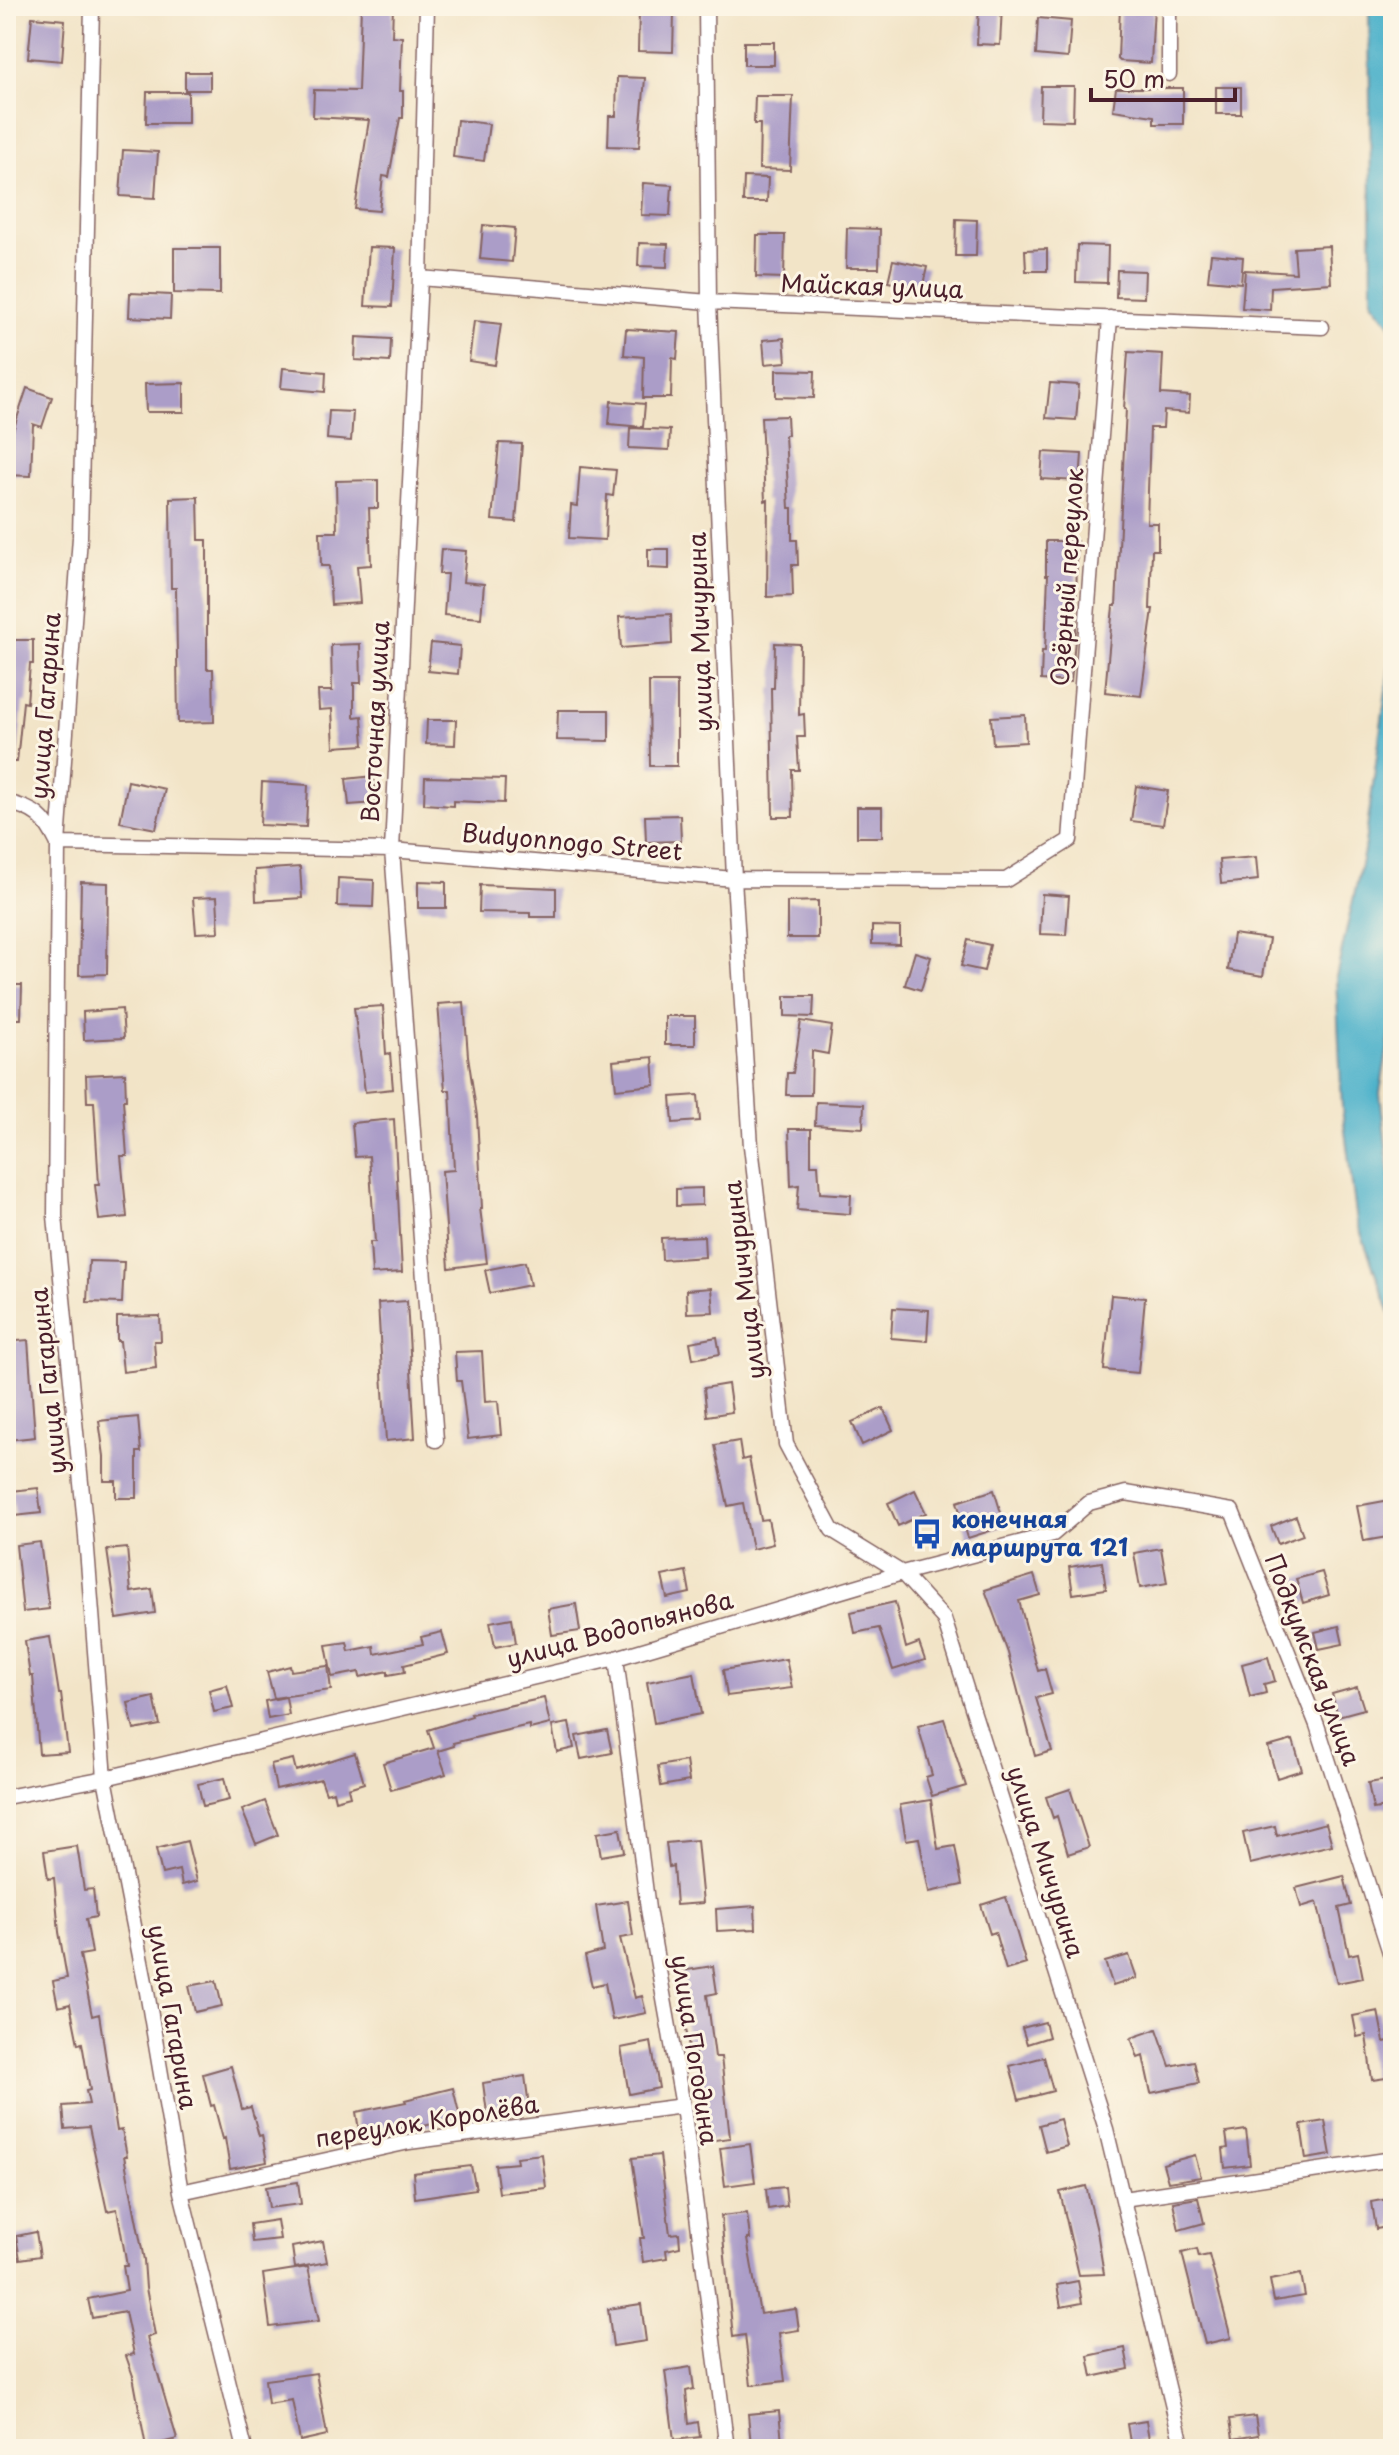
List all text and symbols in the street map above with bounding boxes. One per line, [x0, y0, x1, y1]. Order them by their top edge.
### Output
scale bar [1091, 52, 1235, 102]
text: 50 m [1103, 60, 1165, 96]
street label: Майская улица [780, 264, 964, 306]
street label: Озёрный переулок [1040, 466, 1092, 687]
street label: улица Мичурина [678, 532, 720, 733]
street label: улица Гагарина [20, 611, 68, 801]
street label: Восточная улица [351, 620, 397, 824]
street label: Budyonnogo Street [460, 813, 684, 869]
street label: улица Мичурина [713, 1179, 773, 1382]
street label: улица Гагарина [19, 1286, 75, 1476]
place label: конечная маршрута 121 [951, 1500, 1128, 1564]
bus stop icon: конечная маршрута 121 [910, 1517, 944, 1551]
street label: Подкумская улица [1257, 1548, 1371, 1771]
street label: улица Водопьянова [502, 1581, 737, 1676]
street label: улица Мичурина [999, 1761, 1095, 1962]
street label: улица Гагарина [140, 1921, 208, 2112]
street label: улица Погодина [663, 1952, 729, 2147]
street label: переулок Королёва [312, 2085, 541, 2155]

